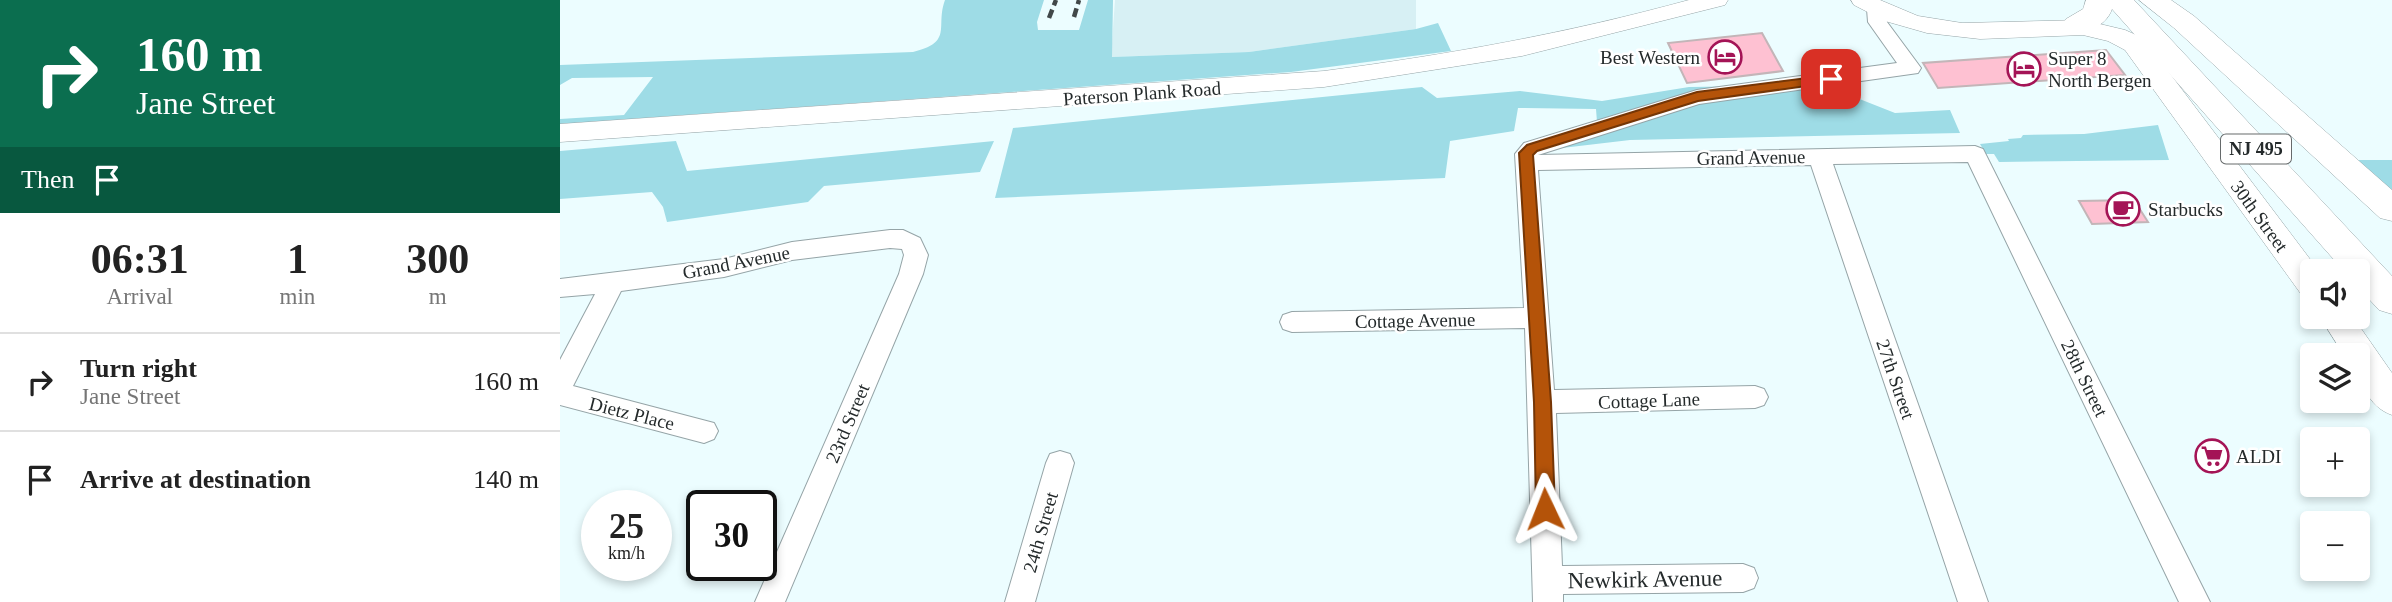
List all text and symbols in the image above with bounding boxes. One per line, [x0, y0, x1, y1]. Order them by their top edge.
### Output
text: 160 m [136, 27, 263, 82]
icon: right [21, 28, 112, 119]
hotel icon: Best Western [1706, 38, 1744, 76]
place label: Best Western [1600, 47, 1700, 68]
place label: Super 8 North Bergen [2048, 48, 2152, 91]
pin [1801, 49, 1861, 109]
hotel icon: Super 8 North Bergen [2005, 50, 2043, 88]
icon: arrive [1812, 60, 1850, 98]
street label: Paterson Plank Road [1062, 77, 1222, 109]
text: Jane Street [136, 85, 276, 121]
road number: NJ 495 [2221, 134, 2291, 164]
street label: Grand Avenue [1696, 146, 1806, 169]
icon: arrive [88, 161, 126, 199]
text: Then [21, 165, 74, 194]
street label: 30th Street [2227, 177, 2293, 257]
cafe icon: Starbucks [2104, 190, 2142, 228]
place label: Starbucks [2148, 199, 2223, 220]
text: 06:31 [91, 236, 189, 282]
text: 1 [287, 236, 308, 282]
text: 300 [406, 236, 469, 282]
street label: Grand Avenue [681, 242, 792, 283]
map controls [2300, 259, 2370, 581]
button: sound [2300, 259, 2370, 329]
text: Arrival [107, 284, 173, 309]
text: min [280, 284, 315, 309]
text: m [429, 284, 447, 309]
street label: Cottage Avenue [1355, 309, 1475, 332]
street label: 28th Street [2057, 336, 2112, 421]
street label: 27th Street [1872, 337, 1919, 422]
button: layers [2300, 343, 2370, 413]
text: Turn right [80, 354, 197, 383]
icon: right [21, 363, 59, 401]
text: 160 m [473, 367, 539, 396]
street label: 23rd Street [821, 380, 874, 466]
text: Jane Street [80, 384, 180, 409]
street label: Cottage Lane [1598, 388, 1700, 413]
street label: Dietz Place [587, 393, 677, 434]
button: + [2300, 427, 2370, 497]
supermarket icon: ALDI [2193, 437, 2231, 475]
place label: ALDI [2236, 446, 2281, 467]
icon: arrive [21, 461, 59, 499]
text: Arrive at destination [80, 465, 311, 494]
text: 140 m [473, 465, 539, 494]
position arrow [1508, 472, 1582, 546]
street label: 24th Street [1019, 489, 1062, 575]
speed limit sign: 30 [686, 490, 777, 581]
text: 25 [609, 507, 644, 546]
button: − [2300, 511, 2370, 581]
text: km/h [608, 543, 645, 563]
street label: Newkirk Avenue [1567, 566, 1723, 593]

